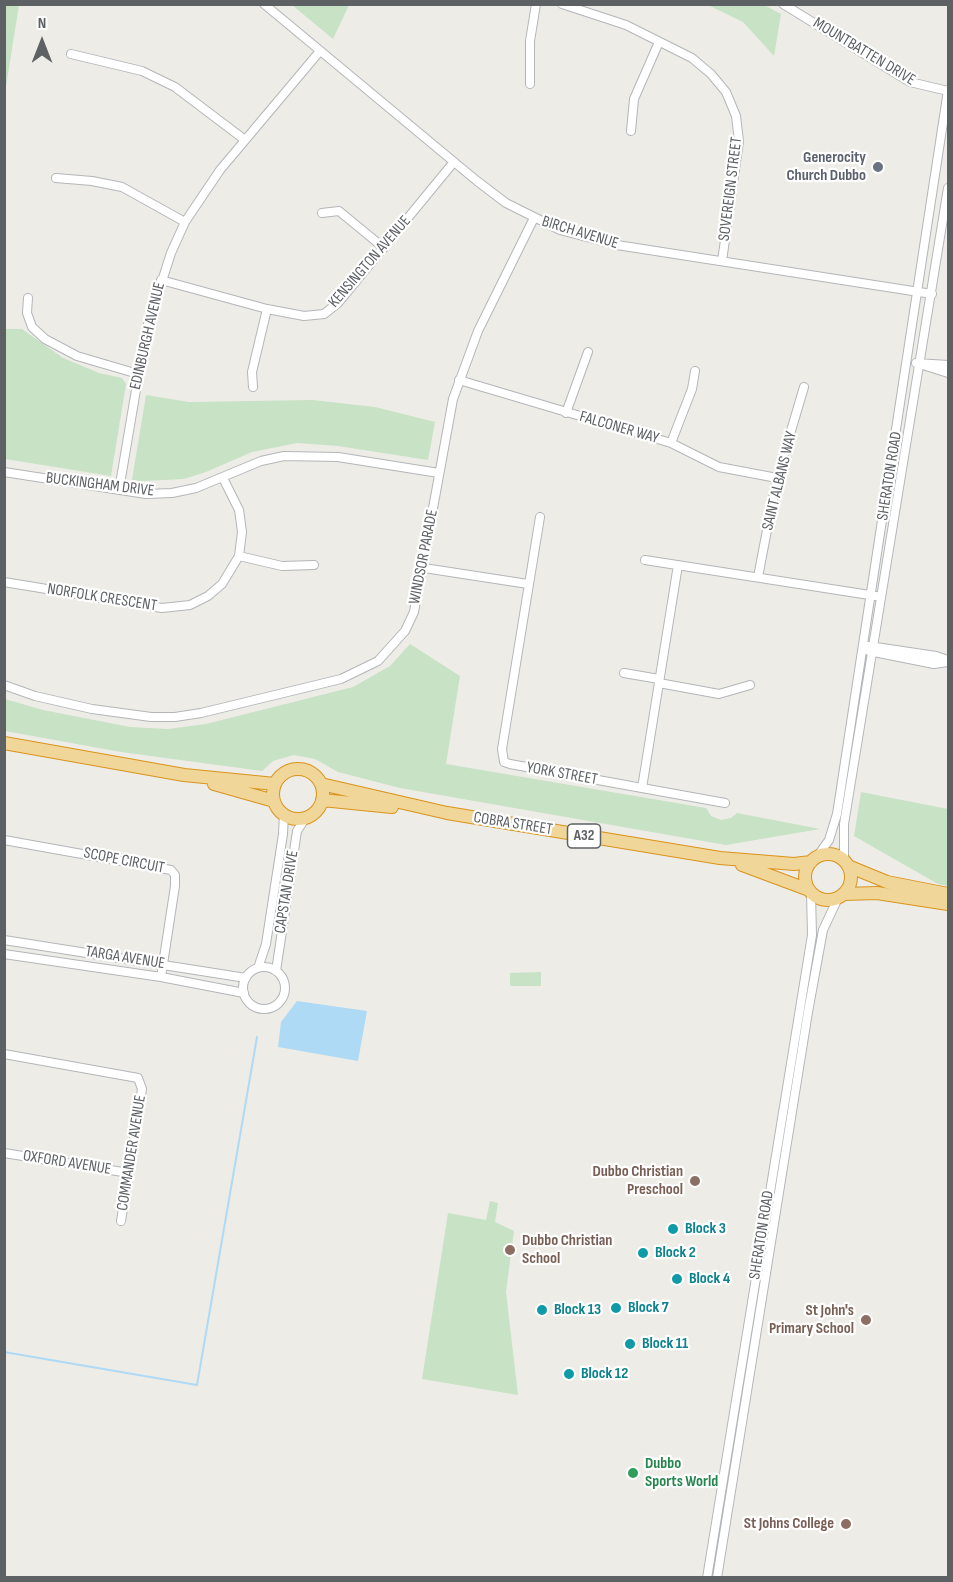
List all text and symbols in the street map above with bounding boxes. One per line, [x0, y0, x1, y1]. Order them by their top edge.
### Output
north arrow [12, 12, 72, 72]
text: N [38, 14, 46, 33]
street label: MOUNTBATTEN DRIVE [809, 14, 919, 90]
street label: SOVEREIGN STREET [715, 136, 747, 242]
place label: Generocity Church Dubbo [786, 148, 866, 186]
marker: Generocity Church Dubbo [871, 160, 885, 174]
street label: KENSINGTON AVENUE [325, 212, 415, 312]
street label: BIRCH AVENUE [539, 212, 621, 254]
street label: EDINBURGH AVENUE [126, 280, 170, 392]
street label: FALCONER WAY [577, 408, 661, 448]
street label: SAINT ALBANS WAY [758, 430, 802, 532]
street label: SHERATON ROAD [874, 430, 906, 522]
street label: BUCKINGHAM DRIVE [45, 469, 155, 501]
street label: WINDSOR PARADE [405, 508, 443, 606]
street label: NORFOLK CRESCENT [46, 580, 158, 616]
street label: YORK STREET [525, 758, 599, 790]
street label: COBRA STREET [472, 808, 554, 840]
road number: A32 [568, 824, 600, 848]
street label: SCOPE CIRCUIT [82, 844, 166, 878]
street label: CAPSTAN DRIVE [271, 849, 303, 935]
street label: TARGA AVENUE [84, 942, 166, 974]
street label: COMMANDER AVENUE [113, 1094, 151, 1212]
street label: OXFORD AVENUE [22, 1147, 112, 1179]
place label: Dubbo Christian Preschool [593, 1162, 683, 1200]
marker: Dubbo Christian Preschool [688, 1174, 702, 1188]
street label: SHERATON ROAD [746, 1189, 778, 1281]
place label: Block 3 [685, 1219, 726, 1239]
marker: Block 3 [666, 1222, 680, 1236]
place label: Dubbo Christian School [522, 1231, 612, 1269]
marker: Dubbo Christian School [503, 1243, 517, 1257]
place label: Block 2 [655, 1243, 696, 1263]
marker: Block 2 [636, 1246, 650, 1260]
place label: Block 4 [689, 1269, 730, 1289]
marker: Block 4 [670, 1272, 684, 1286]
place label: Block 7 [628, 1298, 669, 1318]
place label: Block 13 [554, 1300, 601, 1320]
marker: Block 7 [609, 1301, 623, 1315]
place label: St John's Primary School [769, 1301, 854, 1339]
marker: Block 13 [535, 1303, 549, 1317]
marker: St John's Primary School [859, 1313, 873, 1327]
place label: Block 11 [642, 1334, 688, 1354]
marker: Block 11 [623, 1337, 637, 1351]
place label: Block 12 [581, 1364, 628, 1384]
marker: Block 12 [562, 1367, 576, 1381]
place label: Dubbo Sports World [645, 1454, 718, 1492]
marker: Dubbo Sports World [626, 1466, 640, 1480]
place label: St Johns College [744, 1514, 834, 1534]
marker: St Johns College [839, 1517, 853, 1531]

